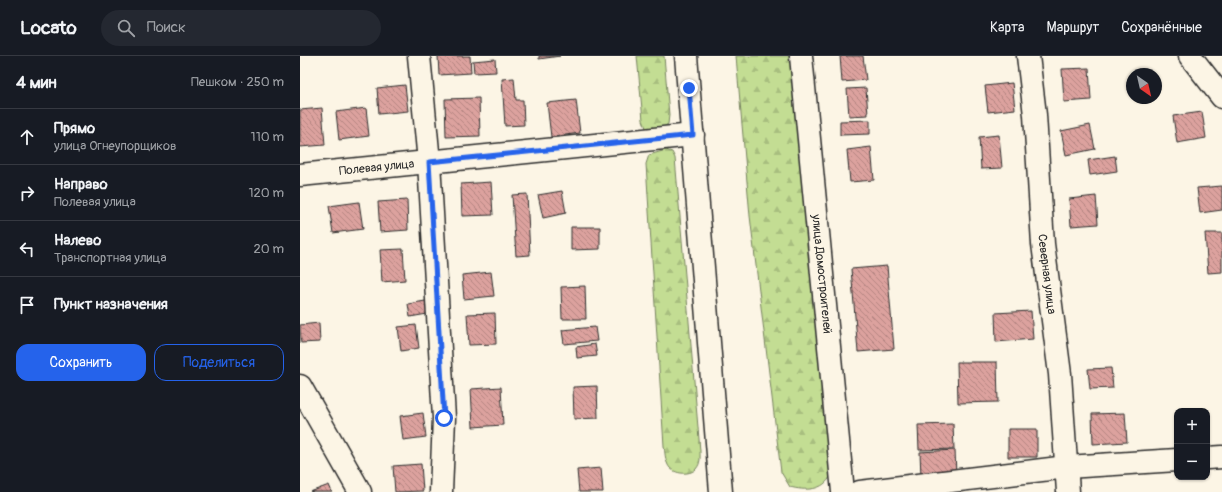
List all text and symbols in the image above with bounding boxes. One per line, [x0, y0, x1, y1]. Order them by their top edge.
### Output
search box [101, 10, 381, 46]
text: Locato [20, 16, 77, 40]
icon: search [115, 17, 137, 39]
text: Поиск [147, 18, 186, 37]
text: Карта [990, 19, 1025, 36]
text: Маршрут [1047, 19, 1099, 36]
text: Сохранённые [1121, 19, 1202, 36]
north arrow [1126, 68, 1162, 104]
text: 4 мин [16, 72, 57, 93]
text: Пешком · 250 m [191, 74, 284, 90]
route end [680, 79, 698, 97]
text: Прямо [54, 119, 95, 138]
icon: ahead [16, 126, 38, 148]
text: 110 m [251, 129, 284, 145]
text: улица Огнеупорщиков [54, 138, 176, 154]
street label: Полевая улица [338, 156, 415, 178]
text: Направо [54, 175, 108, 194]
icon: right [16, 182, 38, 204]
text: 120 m [248, 185, 284, 201]
text: Полевая улица [54, 194, 136, 210]
street label: улица Домостроителей [809, 213, 835, 335]
text: Налево [54, 231, 101, 250]
street label: Северная улица [1035, 234, 1060, 315]
icon: left [16, 238, 38, 260]
text: 20 m [253, 241, 284, 257]
text: Транспортная улица [54, 250, 167, 266]
icon: arrive [16, 294, 38, 316]
text: Пункт назначения [54, 295, 168, 314]
button: Сохранить [16, 344, 146, 381]
button: Поделиться [154, 344, 284, 381]
map controls [1174, 408, 1210, 480]
button: + [1174, 408, 1210, 444]
route start [435, 409, 453, 427]
button: − [1174, 444, 1210, 480]

